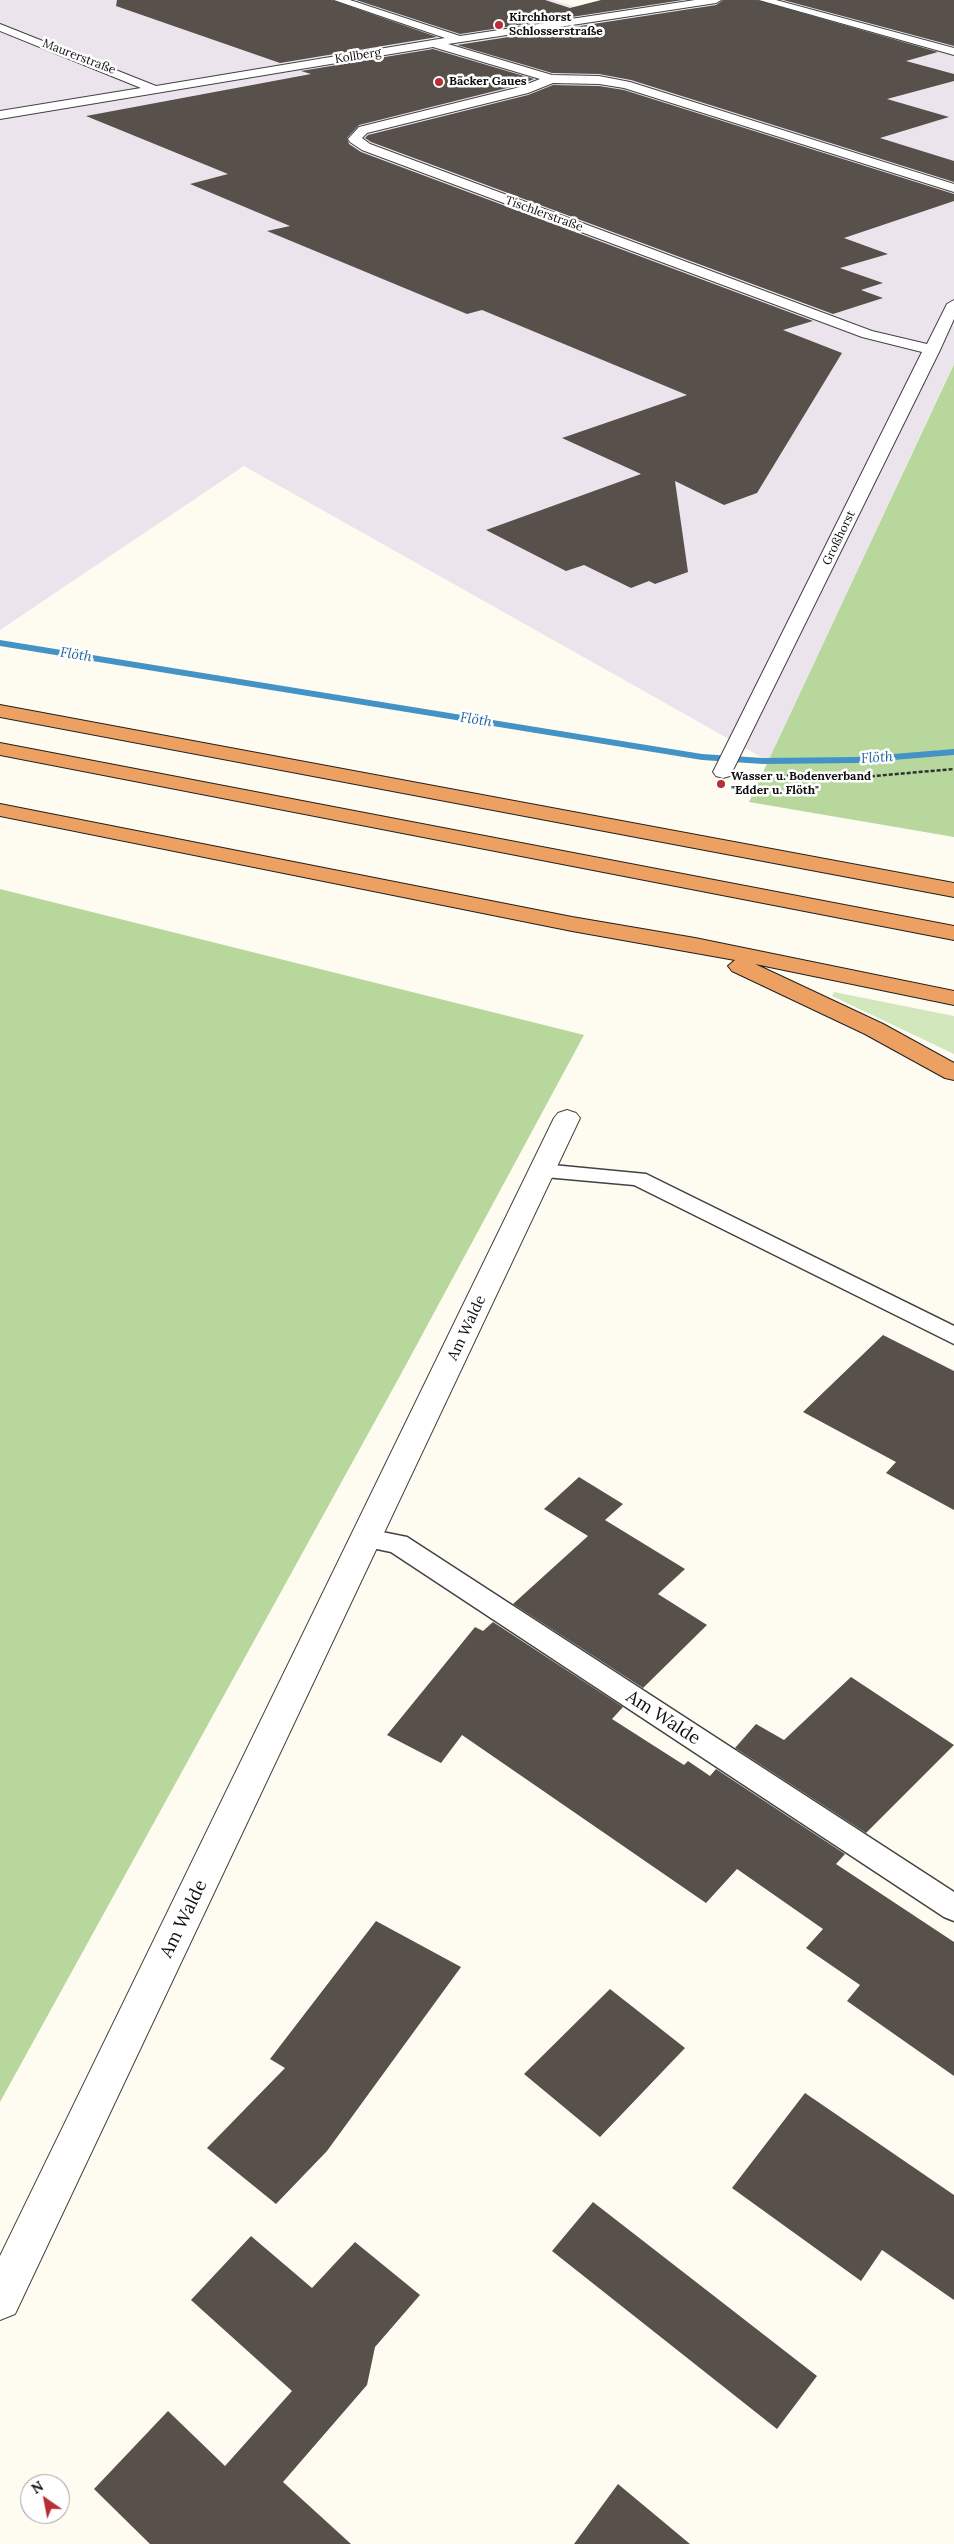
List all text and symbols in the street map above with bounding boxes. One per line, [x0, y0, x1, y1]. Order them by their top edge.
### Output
place label: Kirchhorst Schlosserstraße [509, 11, 603, 39]
marker: Kirchhorst Schlosserstraße [493, 19, 505, 31]
street label: Maurerstraße [40, 36, 118, 78]
street label: Kollberg [334, 45, 382, 67]
place label: Bäcker Gaues [449, 75, 527, 89]
marker: Bäcker Gaues [433, 76, 445, 88]
street label: Tischlerstraße [503, 193, 585, 235]
street label: Großhorst [820, 508, 858, 568]
water label: Flöth [59, 644, 93, 666]
water label: Flöth [459, 709, 493, 731]
water label: Flöth [860, 749, 894, 767]
place label: Wasser u. Bodenverband "Edder u. Flöth" [731, 770, 871, 798]
marker: Wasser u. Bodenverband "Edder u. Flöth" [715, 778, 727, 790]
street label: Am Walde [444, 1292, 490, 1364]
street label: Am Walde [622, 1686, 704, 1750]
street label: Am Walde [156, 1877, 212, 1961]
north arrow [20, 2474, 70, 2524]
text: N [28, 2477, 47, 2498]

